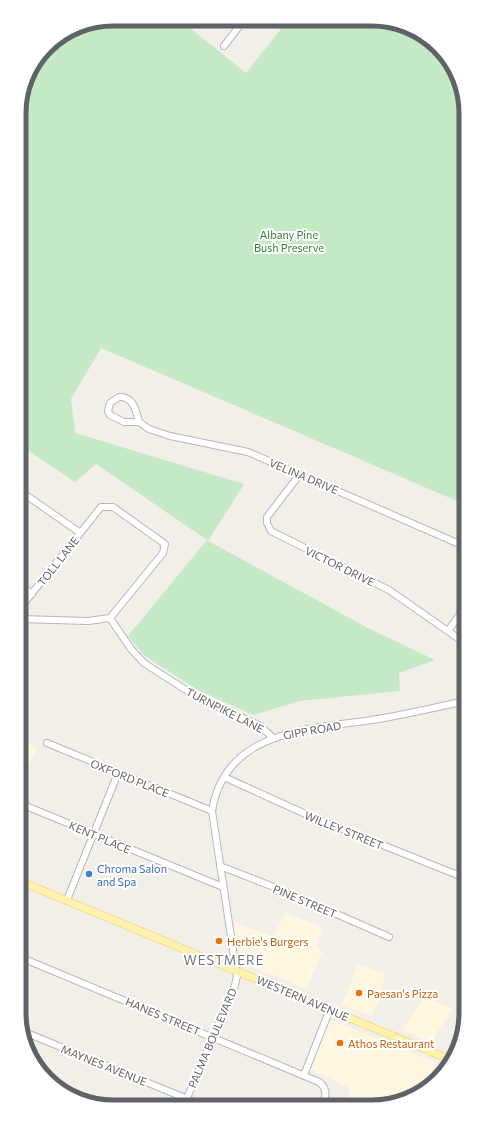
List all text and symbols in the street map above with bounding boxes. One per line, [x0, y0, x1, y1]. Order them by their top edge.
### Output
park label: Albany Pine Bush Preserve [254, 228, 324, 254]
street label: VELINA DRIVE [267, 456, 341, 496]
street label: TOLL LANE [35, 534, 81, 588]
street label: VICTOR DRIVE [303, 544, 377, 588]
street label: TURNPIKE LANE [184, 685, 266, 735]
street label: GIPP ROAD [282, 719, 342, 741]
street label: OXFORD PLACE [89, 756, 171, 800]
street label: WILLEY STREET [303, 808, 385, 852]
street label: KENT PLACE [67, 818, 133, 856]
place label: Chroma Salon and Spa [97, 862, 167, 888]
marker: Chroma Salon and Spa [84, 869, 94, 879]
street label: PINE STREET [271, 882, 339, 920]
place label: Herbie's Burgers [227, 935, 308, 948]
marker: Herbie's Burgers [214, 936, 224, 946]
district label: WESTMERE [184, 952, 264, 968]
street label: WESTERN AVENUE [255, 973, 351, 1023]
street label: PALMA BOULEVARD [185, 986, 239, 1090]
place label: Paesan's Pizza [367, 987, 438, 1000]
marker: Paesan's Pizza [354, 988, 364, 998]
street label: HANES STREET [124, 994, 202, 1038]
place label: Athos Restaurant [348, 1037, 435, 1050]
marker: Athos Restaurant [335, 1038, 345, 1048]
street label: MAYNES AVENUE [59, 1042, 149, 1088]

